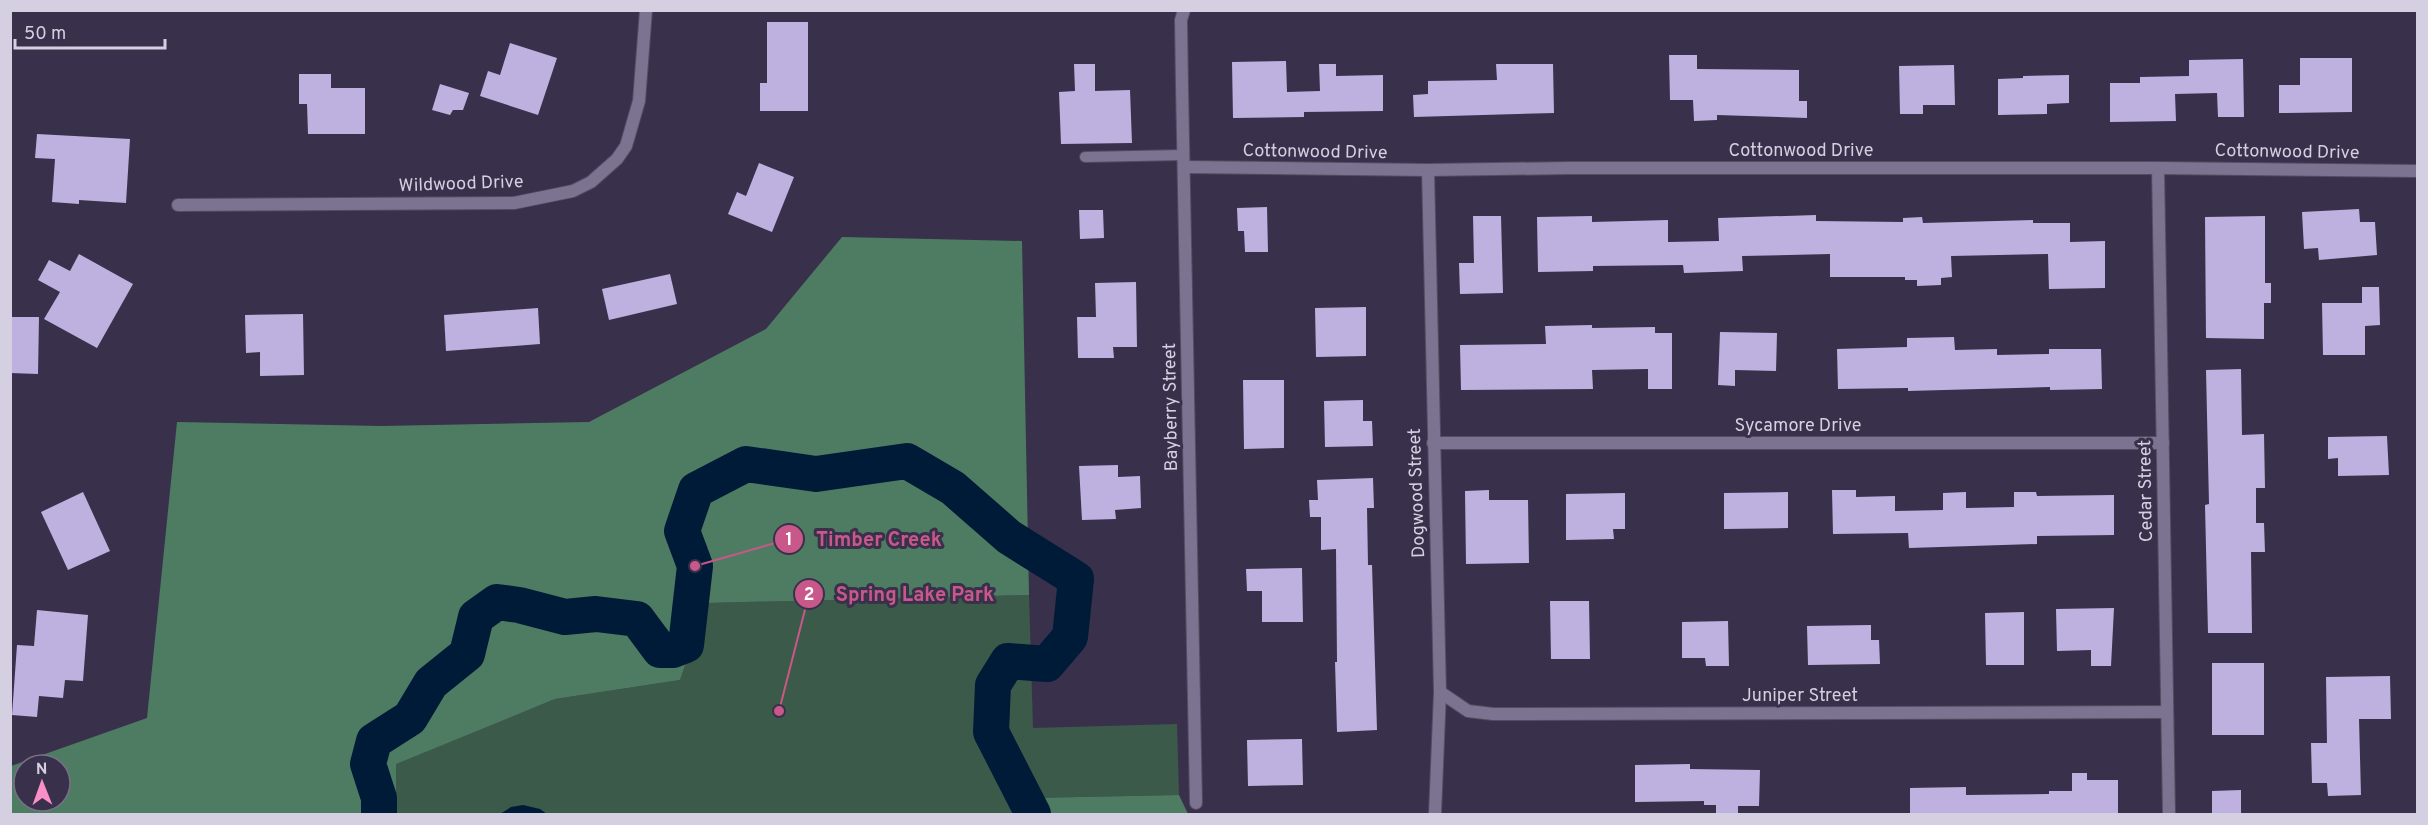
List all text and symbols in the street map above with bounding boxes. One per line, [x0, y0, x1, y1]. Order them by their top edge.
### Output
scale bar [15, 12, 165, 50]
text: 50 m [24, 23, 66, 46]
street label: Cottonwood Drive [1242, 140, 1388, 165]
street label: Cottonwood Drive [1728, 140, 1874, 163]
street label: Cottonwood Drive [2214, 140, 2360, 165]
street label: Wildwood Drive [398, 171, 524, 198]
street label: Bayberry Street [1159, 342, 1184, 471]
street label: Sycamore Drive [1735, 415, 1861, 438]
street label: Dogwood Street [1404, 428, 1431, 558]
street label: Cedar Street [2134, 440, 2159, 542]
callout: Timber Creek [774, 520, 954, 558]
text: Timber Creek [816, 528, 942, 554]
text: 1 [785, 529, 793, 552]
callout: Spring Lake Park [794, 575, 1006, 613]
text: Spring Lake Park [836, 583, 994, 609]
text: 2 [803, 584, 815, 607]
street label: Juniper Street [1742, 685, 1858, 708]
north arrow [12, 753, 72, 813]
text: N [36, 760, 48, 780]

